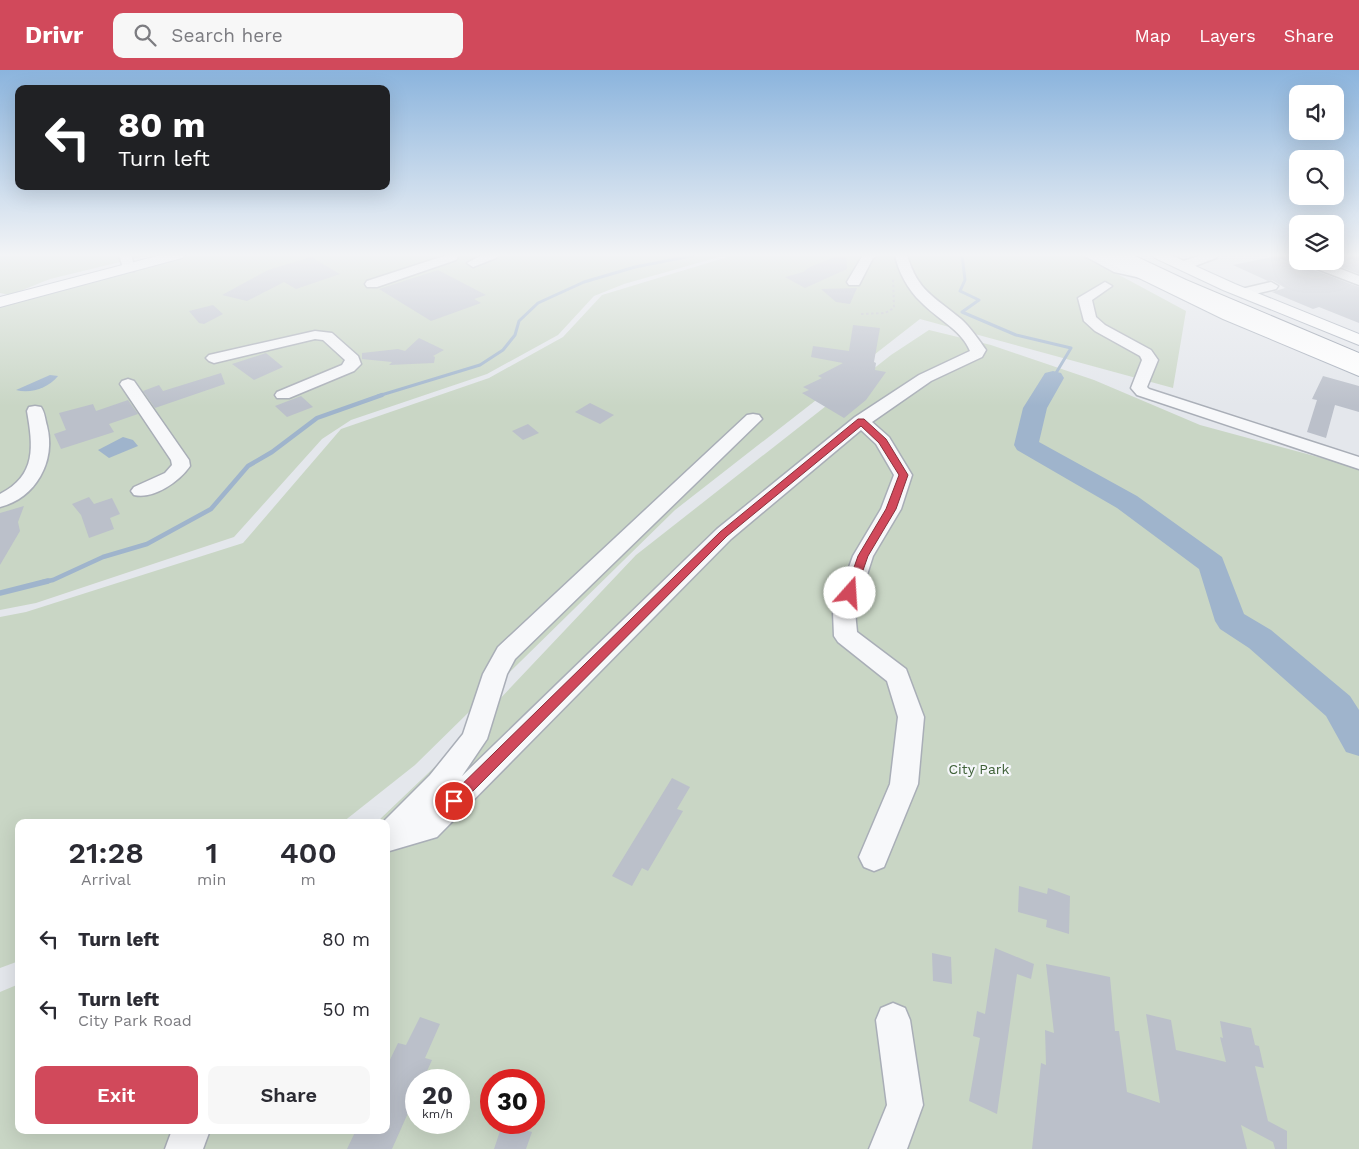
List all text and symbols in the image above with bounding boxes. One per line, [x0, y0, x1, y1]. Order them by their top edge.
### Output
search box [113, 13, 463, 58]
text: Drivr [25, 21, 83, 49]
icon: search [131, 21, 159, 49]
text: Search here [171, 24, 283, 47]
text: Map [1134, 25, 1171, 46]
text: Layers [1199, 25, 1256, 46]
text: Share [1284, 25, 1334, 46]
map controls [1289, 85, 1344, 270]
button: sound [1289, 85, 1344, 140]
text: 80 m [118, 104, 205, 146]
icon: left [35, 105, 100, 170]
text: Turn left [118, 146, 210, 171]
button: search [1289, 150, 1344, 205]
button: layers [1289, 215, 1344, 270]
position arrow [823, 566, 875, 618]
park label: City Park [949, 761, 1010, 777]
pin [433, 780, 475, 822]
icon: arrive [440, 787, 468, 815]
text: 21:28 [68, 835, 144, 870]
text: 1 [205, 835, 218, 870]
text: 400 [280, 835, 337, 870]
text: Arrival [81, 870, 131, 889]
text: min [197, 870, 226, 889]
text: m [301, 870, 316, 889]
icon: left [35, 925, 63, 953]
text: Turn left [78, 928, 159, 951]
text: 80 m [322, 928, 370, 951]
text: Turn left [78, 988, 159, 1011]
icon: left [35, 995, 63, 1023]
text: 50 m [323, 998, 370, 1021]
text: City Park Road [78, 1011, 192, 1030]
button: Exit [35, 1066, 198, 1124]
button: Share [208, 1066, 370, 1124]
speed limit sign: 30 [480, 1069, 545, 1134]
text: 20 [422, 1081, 453, 1110]
text: km/h [422, 1107, 453, 1121]

